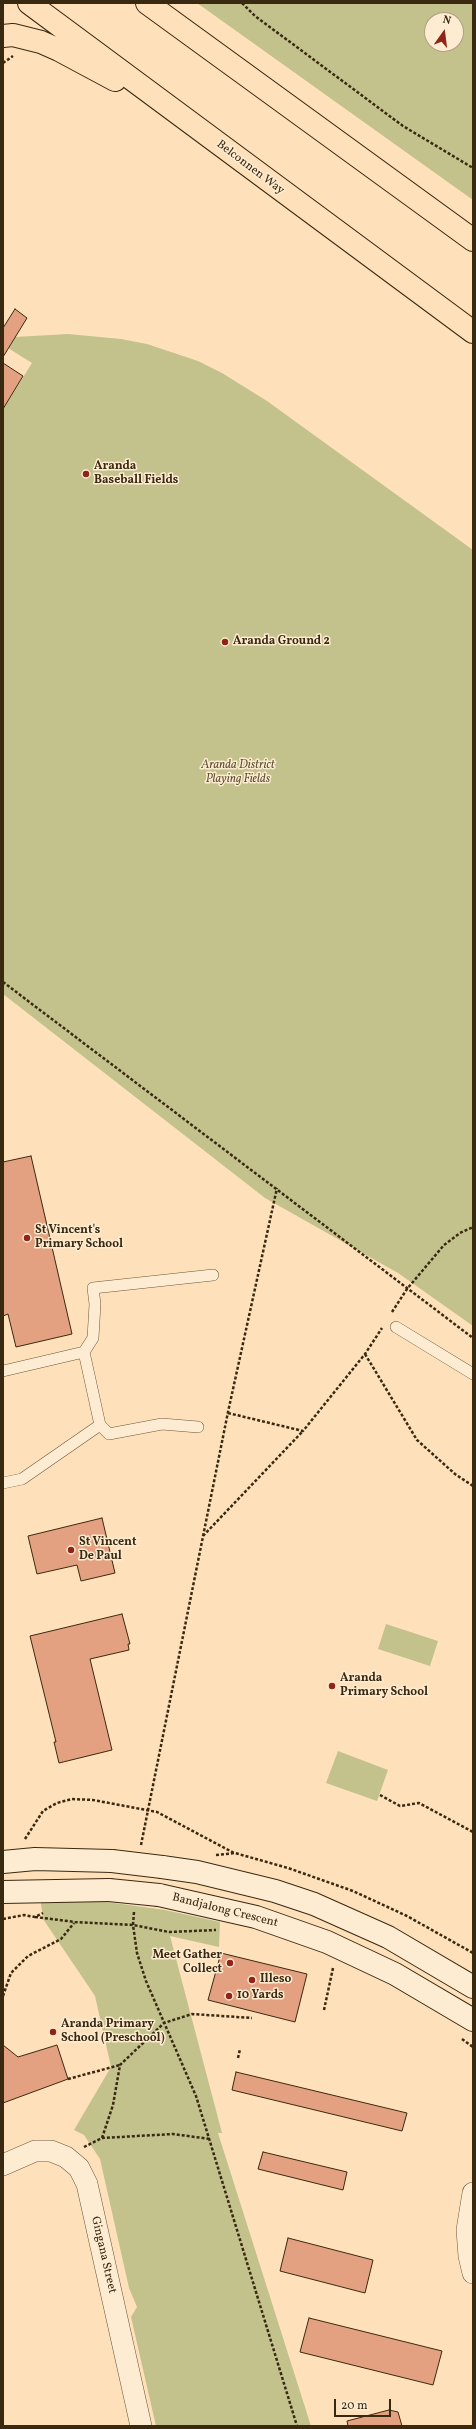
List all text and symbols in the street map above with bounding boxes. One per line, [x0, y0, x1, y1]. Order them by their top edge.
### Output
north arrow [424, 12, 464, 52]
text: N [441, 13, 452, 29]
street label: Belconnen Way [213, 138, 287, 198]
place label: Aranda Baseball Fields [94, 460, 178, 488]
marker: Aranda Baseball Fields [81, 469, 91, 479]
place label: Aranda Ground 2 [233, 635, 330, 649]
marker: Aranda Ground 2 [220, 637, 230, 647]
park label: Aranda District Playing Fields [201, 759, 275, 787]
place label: St Vincent's Primary School [35, 1224, 123, 1252]
marker: St Vincent's Primary School [22, 1233, 32, 1243]
place label: St Vincent De Paul [79, 1536, 136, 1564]
marker: St Vincent De Paul [66, 1545, 76, 1555]
place label: Aranda Primary School [340, 1672, 428, 1700]
marker: Aranda Primary School [327, 1681, 337, 1691]
street label: Bandjalong Crescent [171, 1891, 279, 1931]
place label: Meet Gather Collect [152, 1949, 222, 1977]
marker: Meet Gather Collect [225, 1958, 235, 1968]
place label: Illeso [260, 1973, 291, 1987]
marker: Illeso [247, 1975, 257, 1985]
place label: 10 Yards [237, 1989, 284, 2003]
marker: 10 Yards [224, 1991, 234, 2001]
place label: Aranda Primary School (Preschool) [61, 2018, 165, 2046]
marker: Aranda Primary School (Preschool) [48, 2027, 58, 2037]
street label: Gingana Street [87, 2215, 119, 2295]
scale bar [336, 2391, 393, 2417]
text: 20 m [341, 2398, 368, 2414]

